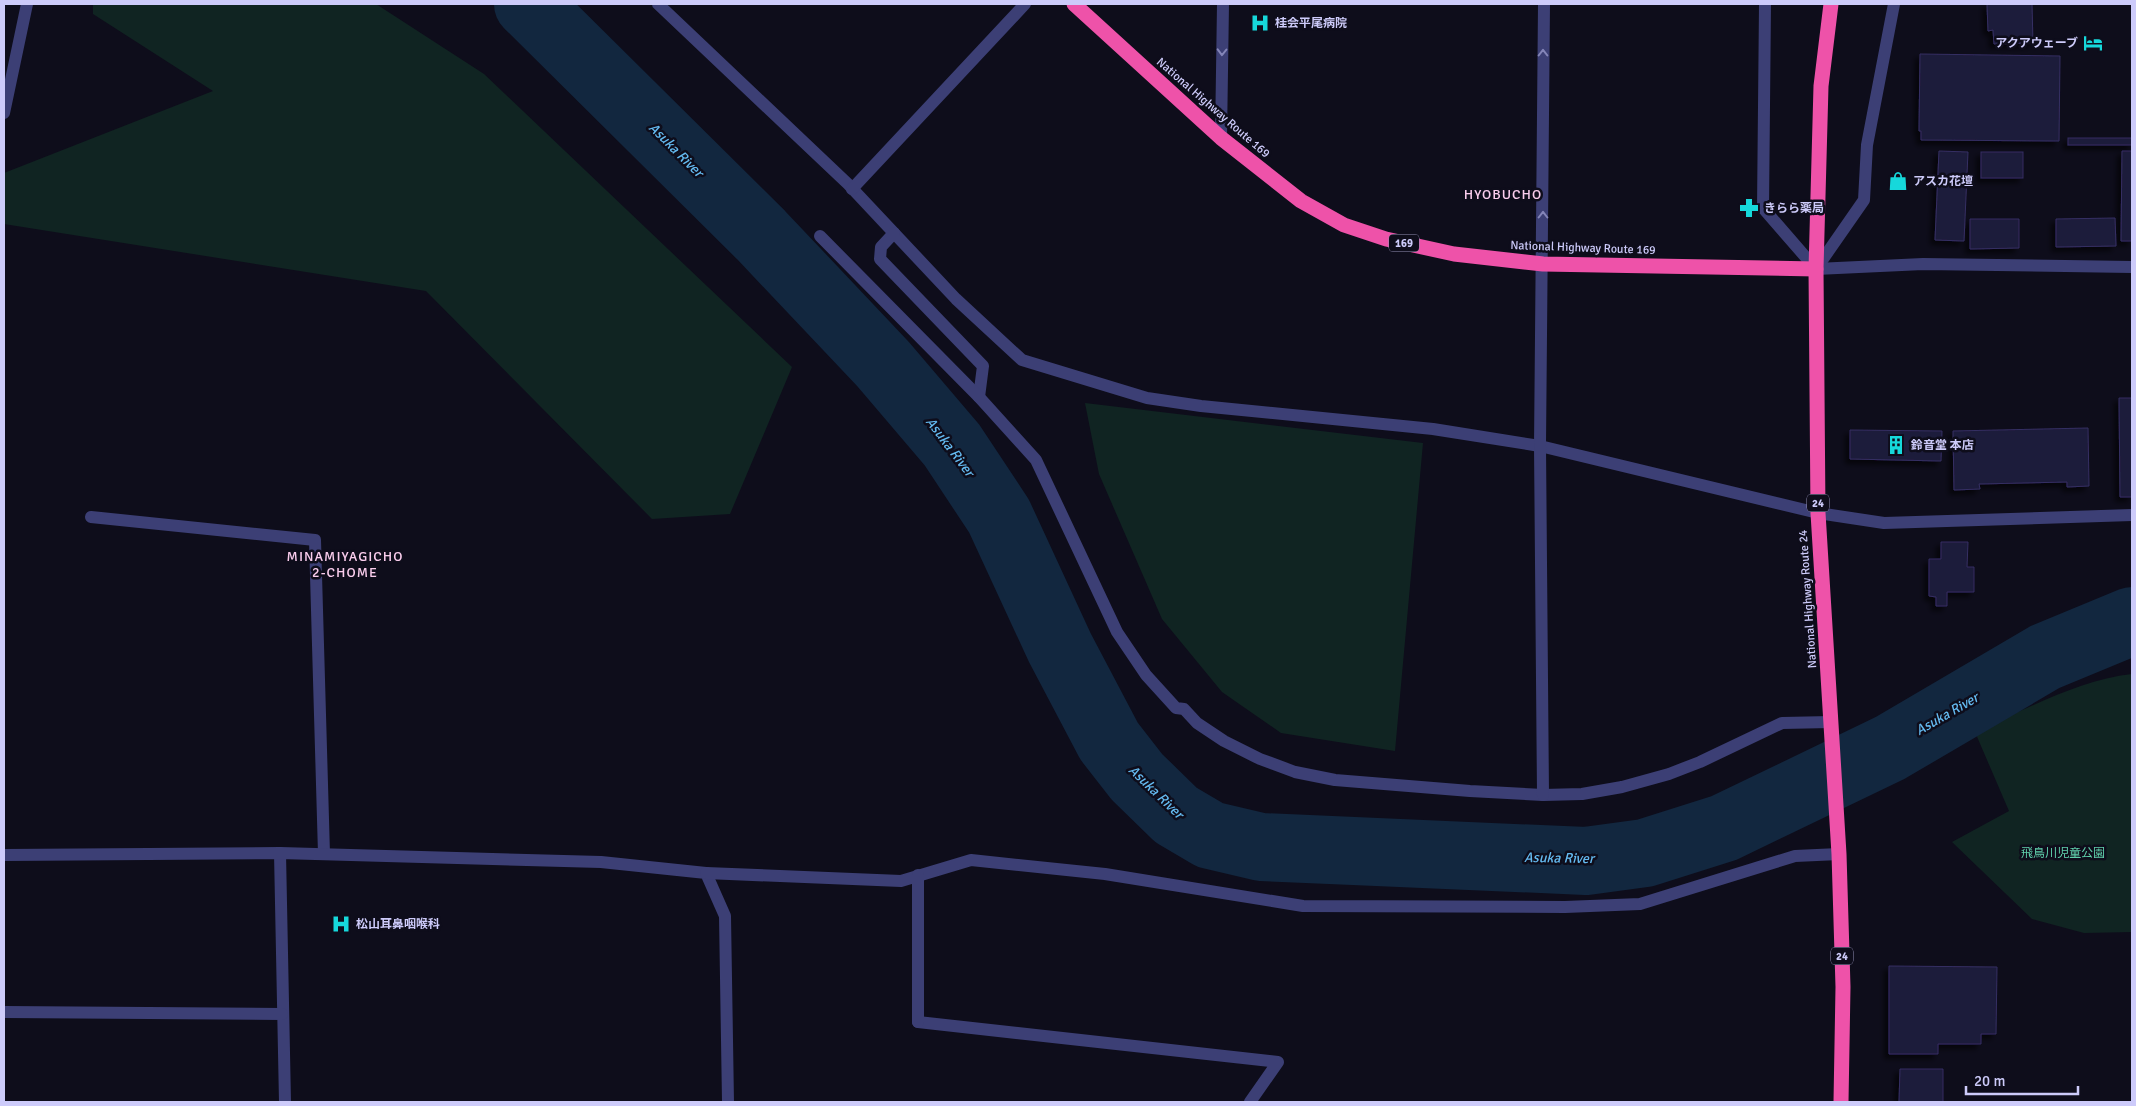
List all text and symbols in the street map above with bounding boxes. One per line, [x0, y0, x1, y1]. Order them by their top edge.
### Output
hospital icon: 桂会平尾病院 [1249, 12, 1271, 34]
place label: 桂会平尾病院 [1275, 16, 1347, 31]
hotel icon: アクアウェーブ [2082, 32, 2104, 54]
place label: アクアウェーブ [1995, 36, 2078, 51]
one-way arrow [1538, 48, 1548, 56]
one-way arrow [1217, 49, 1227, 57]
street label: National Highway Route 169 [1153, 55, 1273, 161]
water label: Asuka River [645, 119, 708, 182]
shop icon: アスカ花壇 [1887, 170, 1909, 192]
place label: アスカ花壇 [1913, 174, 1973, 189]
district label: HYOBUCHO [1464, 186, 1542, 203]
pharmacy icon: きらら薬局 [1738, 197, 1760, 219]
place label: きらら薬局 [1764, 201, 1824, 216]
one-way arrow [1538, 211, 1548, 218]
road number: 169 [1389, 234, 1419, 252]
street label: National Highway Route 169 [1510, 238, 1656, 258]
water label: Asuka River [922, 414, 979, 482]
building icon: 鈴音堂 本店 [1885, 434, 1907, 456]
place label: 鈴音堂 本店 [1910, 438, 1974, 453]
road number: 24 [1807, 494, 1829, 512]
street label: National Highway Route 24 [1796, 529, 1820, 669]
district label: MINAMIYAGICHO 2-CHOME [287, 548, 403, 581]
water label: Asuka River [1912, 688, 1983, 739]
water label: Asuka River [1125, 762, 1188, 824]
park label: 飛鳥川児童公園 [2021, 846, 2105, 861]
water label: Asuka River [1524, 849, 1596, 867]
hospital icon: 松山耳鼻咽喉科 [330, 913, 352, 935]
place label: 松山耳鼻咽喉科 [356, 917, 440, 932]
road number: 24 [1831, 948, 1853, 964]
scale bar [1966, 1064, 2078, 1096]
text: 20 m [1974, 1072, 2005, 1090]

